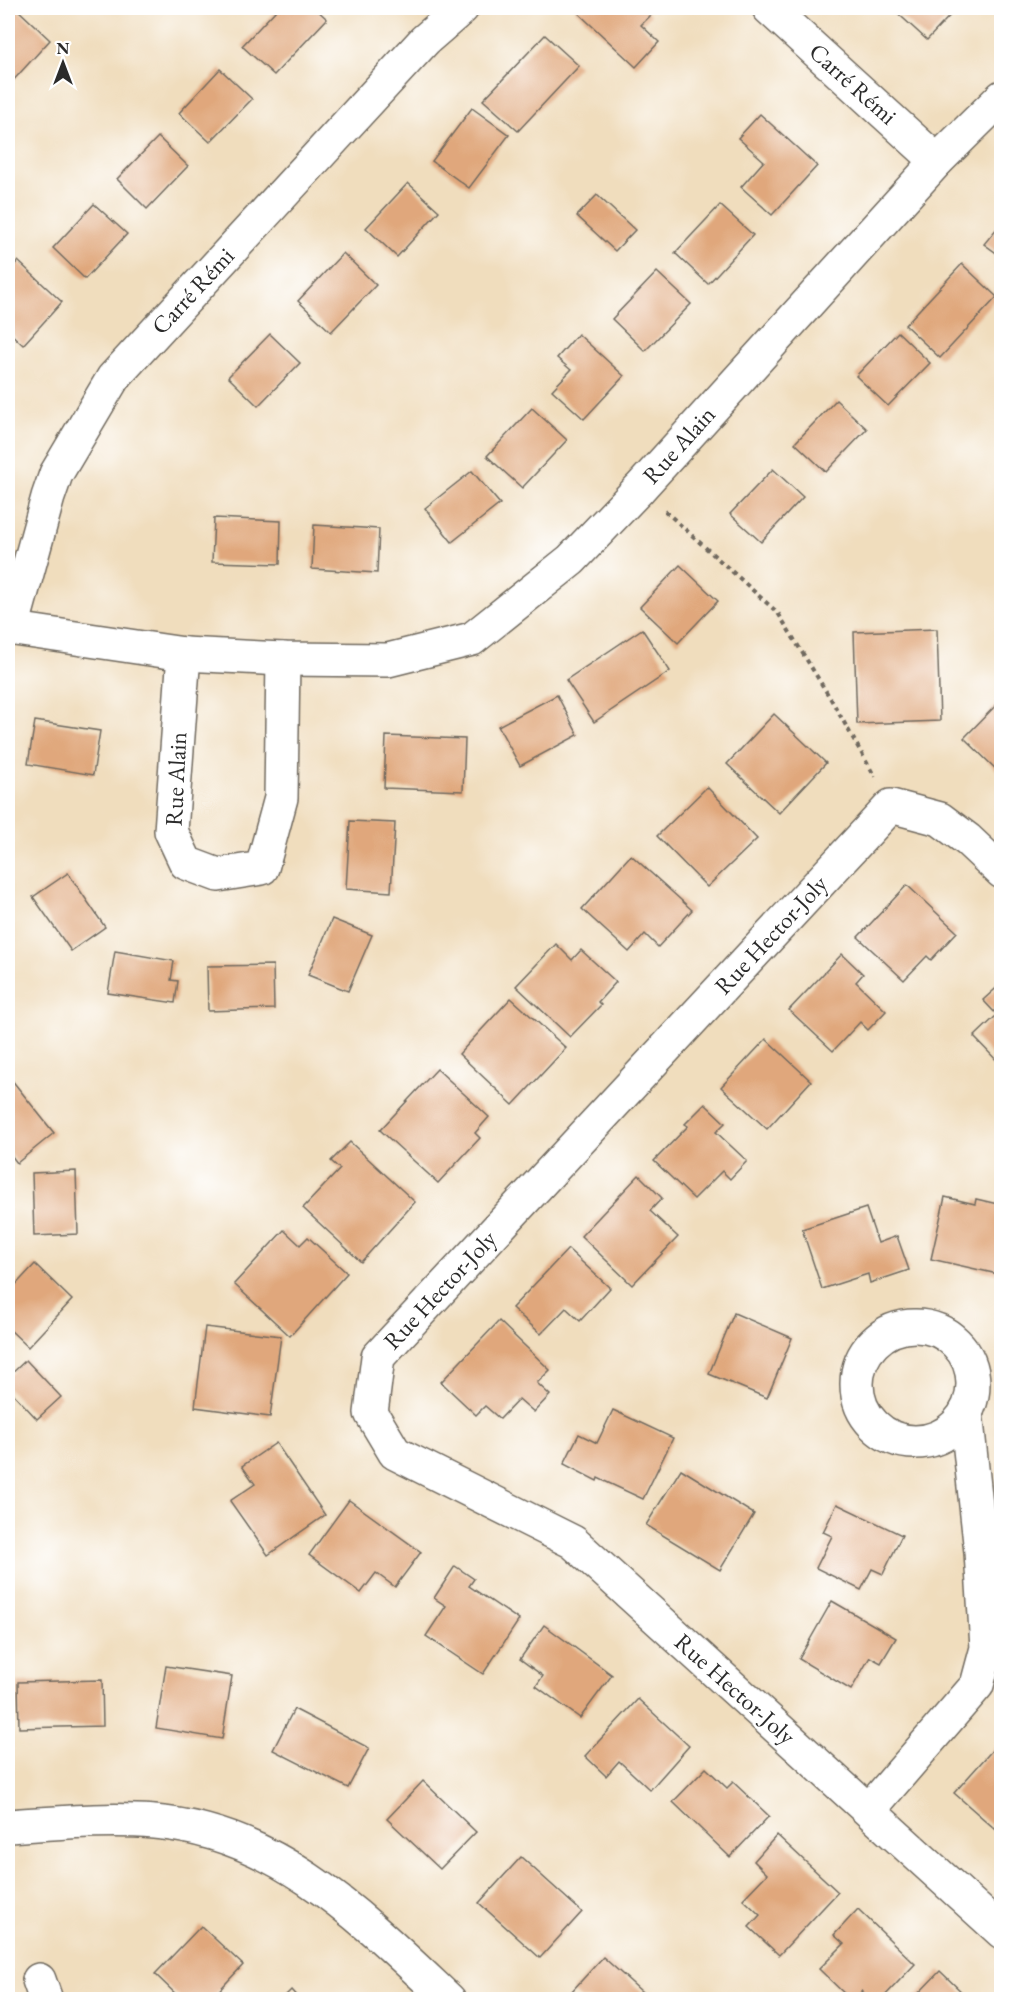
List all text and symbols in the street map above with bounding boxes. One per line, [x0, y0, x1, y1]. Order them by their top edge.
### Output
north arrow [33, 33, 93, 93]
street label: Carré Rémi [803, 36, 904, 131]
text: N [57, 38, 70, 59]
street label: Carré Rémi [145, 241, 241, 341]
street label: Rue Alain [636, 399, 722, 490]
street label: Rue Alain [158, 731, 193, 827]
street label: Rue Hector-Joly [707, 868, 834, 1001]
street label: Rue Hector-Joly [376, 1223, 503, 1356]
street label: Rue Hector-Joly [668, 1626, 803, 1751]

